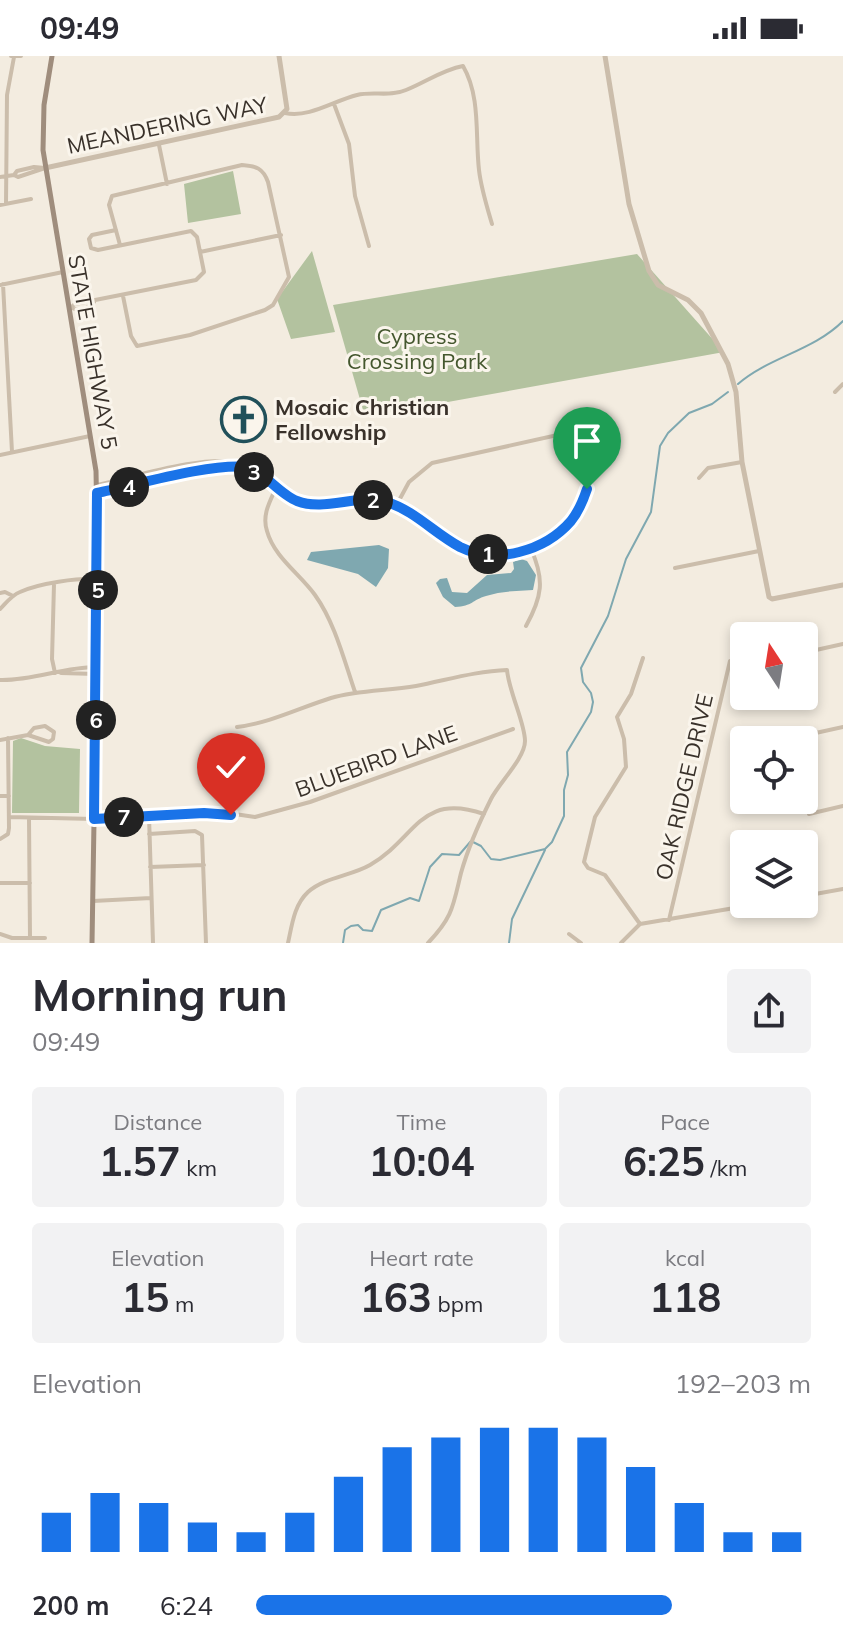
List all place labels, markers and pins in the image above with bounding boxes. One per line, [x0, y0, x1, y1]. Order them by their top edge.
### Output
place label: Mosaic Christian Fellowship [275, 393, 449, 446]
church icon: Mosaic Christian Fellowship [220, 396, 268, 444]
pin [553, 407, 621, 489]
pin: 3 [234, 452, 274, 492]
pin: 4 [109, 467, 149, 507]
pin: 2 [353, 480, 393, 520]
pin: 1 [468, 534, 508, 574]
pin: 5 [78, 570, 118, 610]
pin: 6 [76, 700, 116, 740]
pin [197, 733, 265, 815]
pin: 7 [104, 797, 144, 837]

